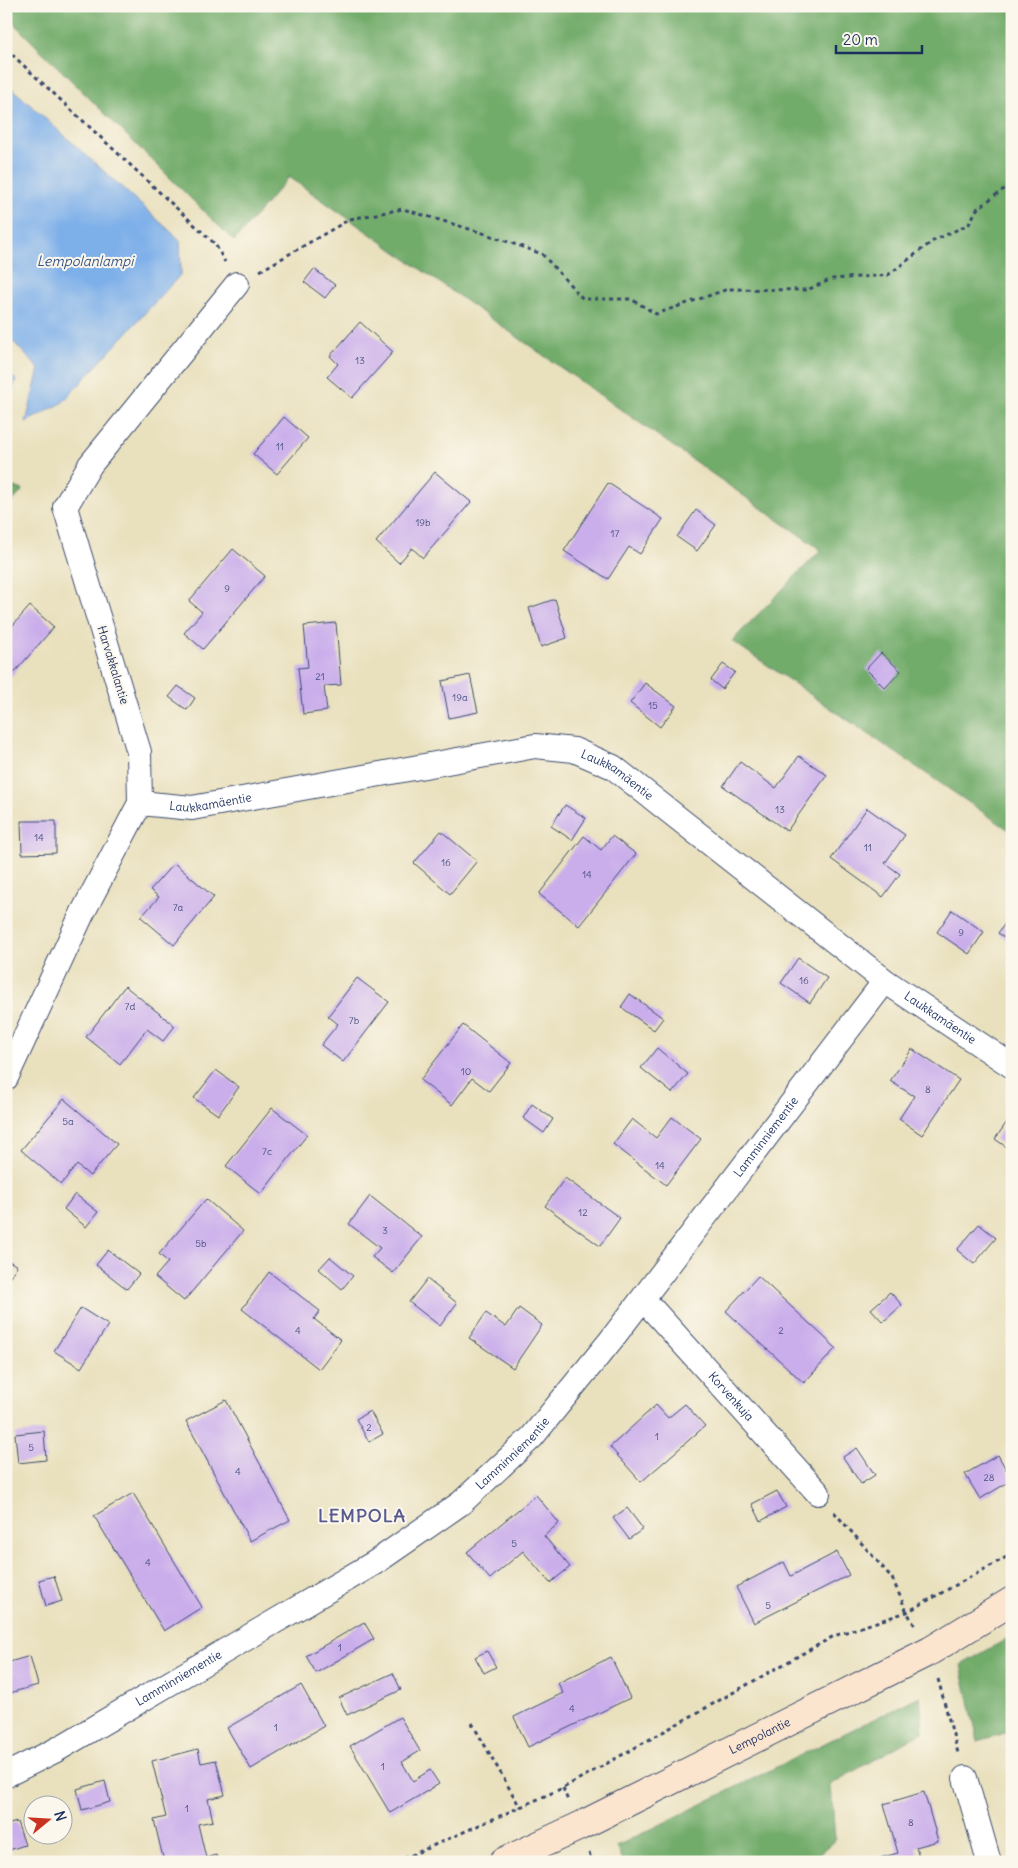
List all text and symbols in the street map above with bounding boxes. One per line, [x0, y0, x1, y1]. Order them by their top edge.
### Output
scale bar [836, 22, 922, 54]
text: 20 m [843, 30, 878, 49]
water label: Lempolanlampi [37, 252, 135, 270]
house number: 13 [355, 354, 365, 367]
house number: 11 [276, 440, 284, 453]
house number: 19b [415, 516, 431, 529]
house number: 17 [611, 527, 620, 540]
house number: 9 [224, 582, 230, 595]
street label: Harvakkalantie [94, 624, 133, 706]
house number: 21 [315, 670, 325, 683]
house number: 19a [452, 691, 468, 704]
house number: 15 [648, 699, 658, 712]
street label: Laukkamäentie [579, 746, 656, 803]
street label: Laukkamäentie [169, 789, 253, 815]
house number: 13 [775, 803, 785, 816]
house number: 14 [34, 831, 44, 844]
house number: 11 [864, 841, 872, 854]
house number: 16 [441, 856, 451, 869]
house number: 14 [582, 868, 592, 881]
house number: 7a [173, 901, 184, 914]
house number: 9 [958, 926, 964, 939]
house number: 16 [799, 974, 809, 987]
street label: Laukkamäentie [902, 988, 979, 1047]
house number: 7d [125, 1000, 136, 1013]
house number: 7b [349, 1014, 360, 1027]
house number: 10 [461, 1065, 471, 1078]
house number: 8 [925, 1083, 931, 1096]
street label: Lamminniementie [730, 1093, 801, 1180]
house number: 5a [62, 1115, 74, 1128]
house number: 7c [262, 1145, 272, 1158]
house number: 14 [655, 1159, 665, 1172]
house number: 12 [578, 1206, 588, 1219]
house number: 3 [382, 1224, 388, 1237]
house number: 5b [195, 1237, 207, 1250]
house number: 4 [295, 1324, 301, 1337]
house number: 2 [778, 1324, 784, 1337]
street label: Korvenkuja [705, 1369, 757, 1424]
street label: Lamminniementie [472, 1414, 552, 1493]
house number: 2 [366, 1421, 372, 1434]
house number: 1 [655, 1430, 659, 1443]
house number: 5 [28, 1441, 34, 1454]
house number: 4 [235, 1465, 241, 1478]
house number: 28 [983, 1471, 995, 1484]
district label: LEMPOLA [318, 1504, 406, 1527]
house number: 5 [511, 1537, 517, 1550]
house number: 4 [145, 1556, 151, 1569]
house number: 5 [765, 1599, 771, 1612]
house number: 1 [338, 1641, 342, 1654]
street label: Lamminniementie [133, 1647, 224, 1709]
house number: 4 [569, 1702, 575, 1715]
street label: Lempolantie [727, 1714, 793, 1757]
house number: 1 [274, 1721, 278, 1734]
house number: 1 [381, 1760, 385, 1773]
north arrow [22, 1796, 72, 1846]
house number: 1 [185, 1802, 189, 1815]
text: N [50, 1809, 70, 1823]
house number: 8 [908, 1816, 914, 1829]

